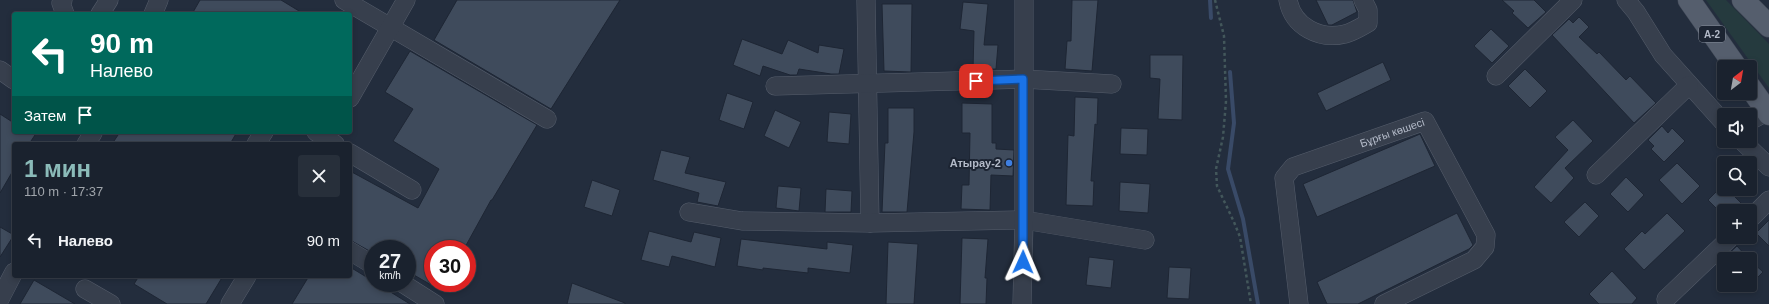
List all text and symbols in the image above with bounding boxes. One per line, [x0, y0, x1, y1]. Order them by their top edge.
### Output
road number: A-2 [1699, 26, 1725, 42]
icon: left [24, 28, 76, 80]
text: 90 m [90, 28, 154, 59]
north arrow [1717, 60, 1757, 100]
map controls [1717, 60, 1757, 292]
text: Налево [90, 61, 153, 81]
pin [959, 64, 993, 98]
icon: arrive [965, 70, 987, 92]
icon: arrive [74, 104, 96, 126]
text: Затем [24, 107, 66, 124]
button: sound [1717, 108, 1757, 148]
street label: Бұрғы көшесі [1358, 116, 1426, 149]
text: 1 мин [24, 155, 91, 182]
button: close [298, 155, 340, 197]
button: search [1717, 156, 1757, 196]
place label: Атырау-2 [950, 157, 1001, 169]
marker: Атырау-2 [1004, 158, 1014, 168]
text: 110 m · 17:37 [24, 184, 103, 199]
button: + [1717, 204, 1757, 244]
icon: left [24, 229, 46, 251]
text: Налево [58, 232, 113, 249]
text: 90 m [307, 232, 340, 249]
speed limit sign: 30 [424, 240, 476, 292]
position arrow [1002, 241, 1044, 283]
text: 27 [379, 250, 401, 272]
button: − [1717, 252, 1757, 292]
text: km/h [379, 270, 401, 281]

